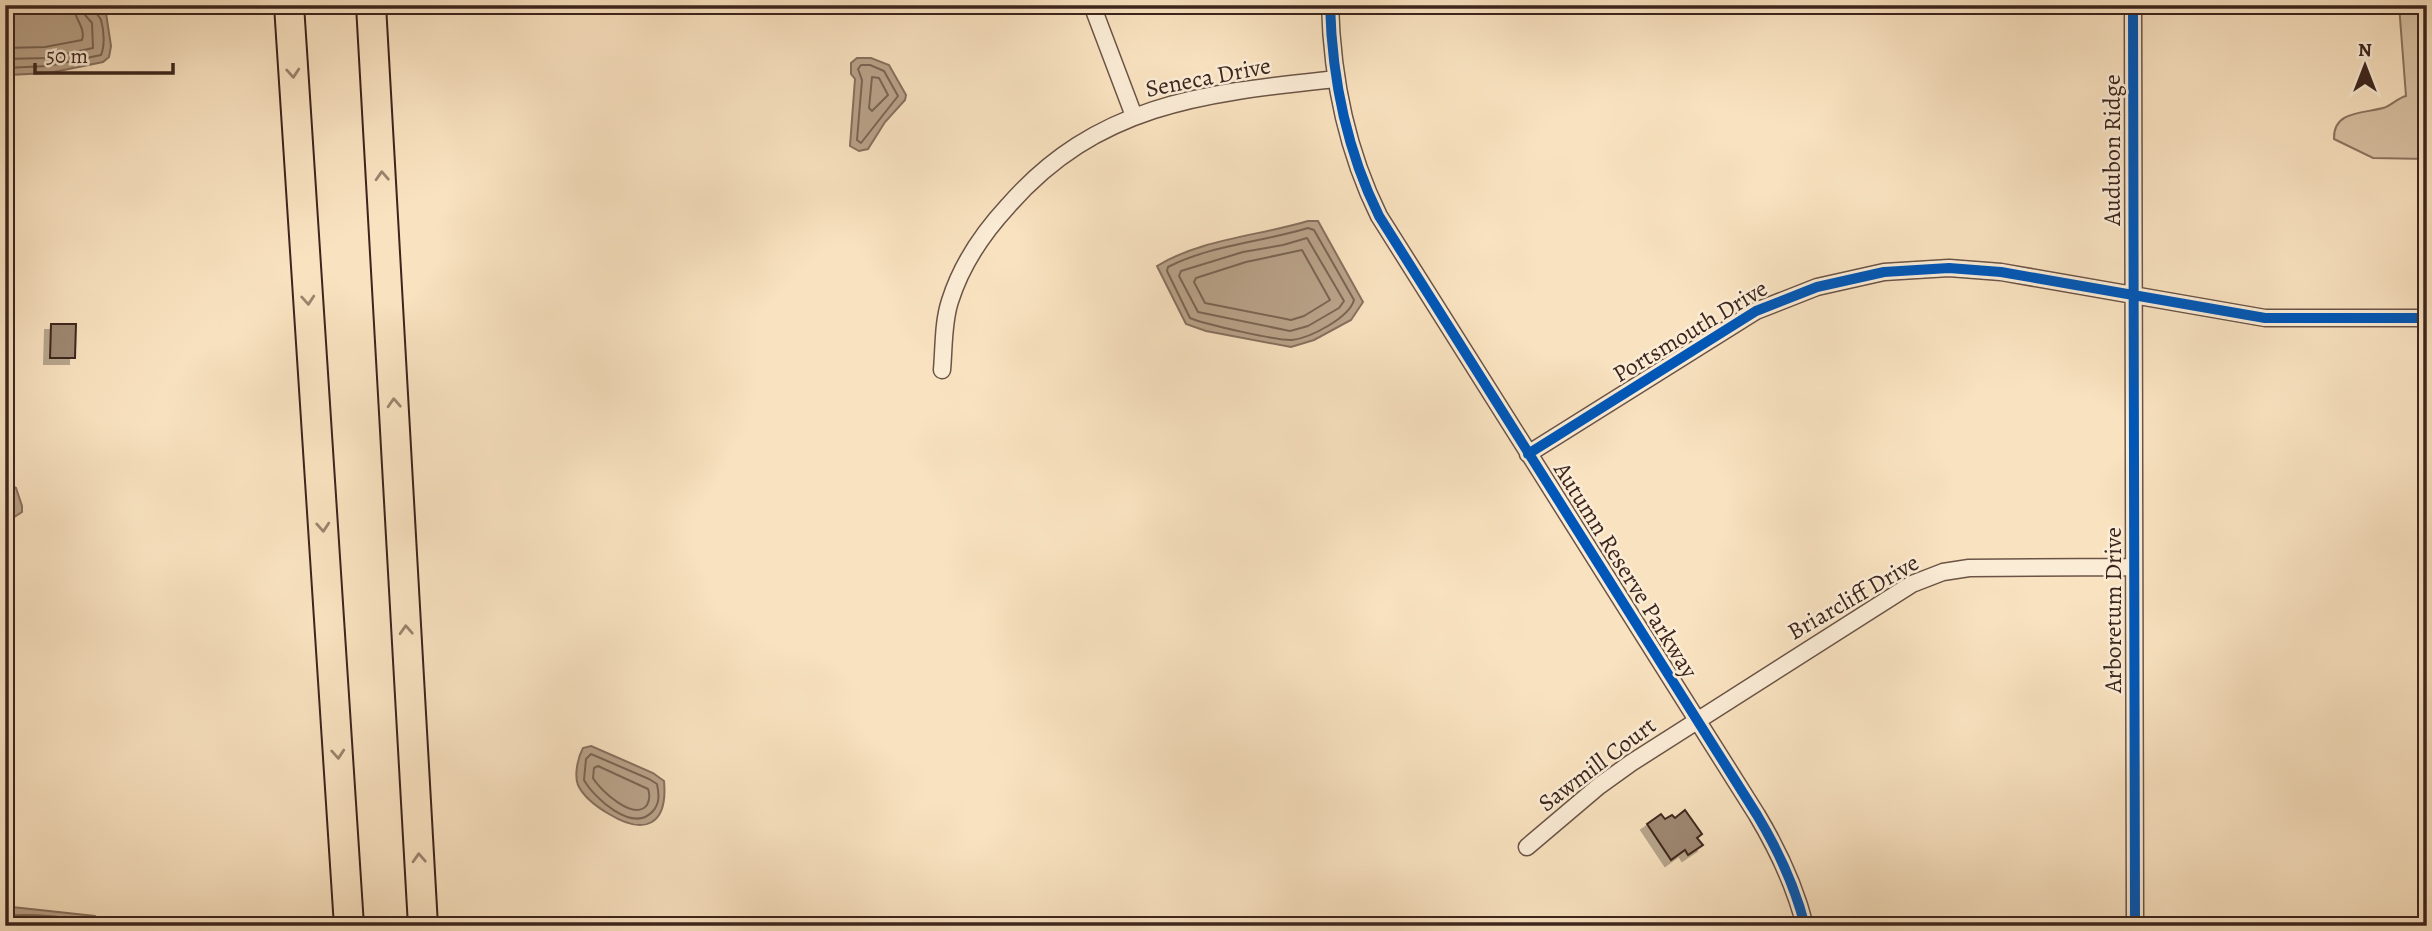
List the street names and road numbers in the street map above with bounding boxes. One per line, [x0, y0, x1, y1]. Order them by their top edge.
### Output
street label: Seneca Drive [1143, 49, 1273, 105]
street label: Audubon Ridge [2096, 74, 2128, 227]
street label: Portsmouth Drive [1607, 272, 1773, 390]
street label: Autumn Reserve Parkway [1546, 455, 1706, 684]
street label: Arboretum Drive [2097, 527, 2129, 694]
street label: Briarcliff Drive [1781, 546, 1925, 648]
street label: Sawmill Court [1532, 709, 1662, 819]

